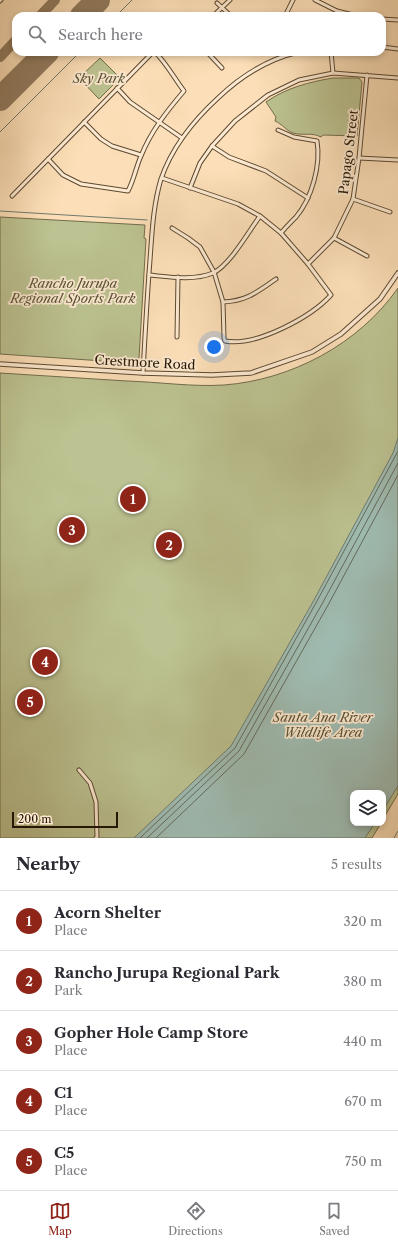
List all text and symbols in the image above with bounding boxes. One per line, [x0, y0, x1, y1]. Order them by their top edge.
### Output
search box [12, 12, 386, 56]
icon: search [26, 23, 48, 45]
text: Search here [58, 25, 143, 44]
park label: Sky Park [72, 70, 125, 86]
street label: Papago Street [335, 108, 361, 195]
park label: Rancho Jurupa Regional Sports Park [9, 275, 136, 306]
your location [204, 337, 224, 357]
street label: Crestmore Road [94, 351, 196, 373]
pin: 1 [120, 484, 146, 514]
pin: 3 [59, 515, 85, 545]
pin: 2 [156, 530, 182, 560]
pin: 4 [32, 647, 58, 677]
pin: 5 [17, 687, 43, 717]
park label: Santa Ana River Wildlife Area [272, 709, 374, 740]
map controls [350, 790, 386, 826]
button: layers [350, 790, 386, 826]
scale bar [12, 810, 118, 829]
text: 200 m [18, 812, 51, 826]
text: Nearby [16, 854, 80, 874]
text: 5 results [331, 856, 382, 872]
text: Acorn Shelter [54, 903, 161, 922]
text: 1 [26, 913, 32, 929]
text: 320 m [344, 913, 382, 929]
text: Place [54, 922, 87, 938]
text: Rancho Jurupa Regional Park [54, 963, 280, 982]
text: 2 [25, 973, 33, 989]
text: 380 m [343, 973, 382, 989]
text: Park [54, 982, 82, 998]
text: Gopher Hole Camp Store [54, 1023, 248, 1042]
text: 3 [25, 1033, 33, 1049]
text: 440 m [343, 1033, 382, 1049]
text: Place [54, 1042, 87, 1058]
text: C1 [54, 1083, 73, 1102]
text: 4 [25, 1093, 33, 1109]
text: 670 m [344, 1093, 382, 1109]
text: Place [54, 1102, 87, 1118]
text: C5 [54, 1143, 74, 1162]
text: 5 [25, 1153, 33, 1169]
text: 750 m [345, 1153, 382, 1169]
text: Place [54, 1162, 87, 1178]
tab: Map [48, 1200, 72, 1238]
tab: Directions [168, 1200, 223, 1238]
tab: Saved [319, 1200, 350, 1238]

